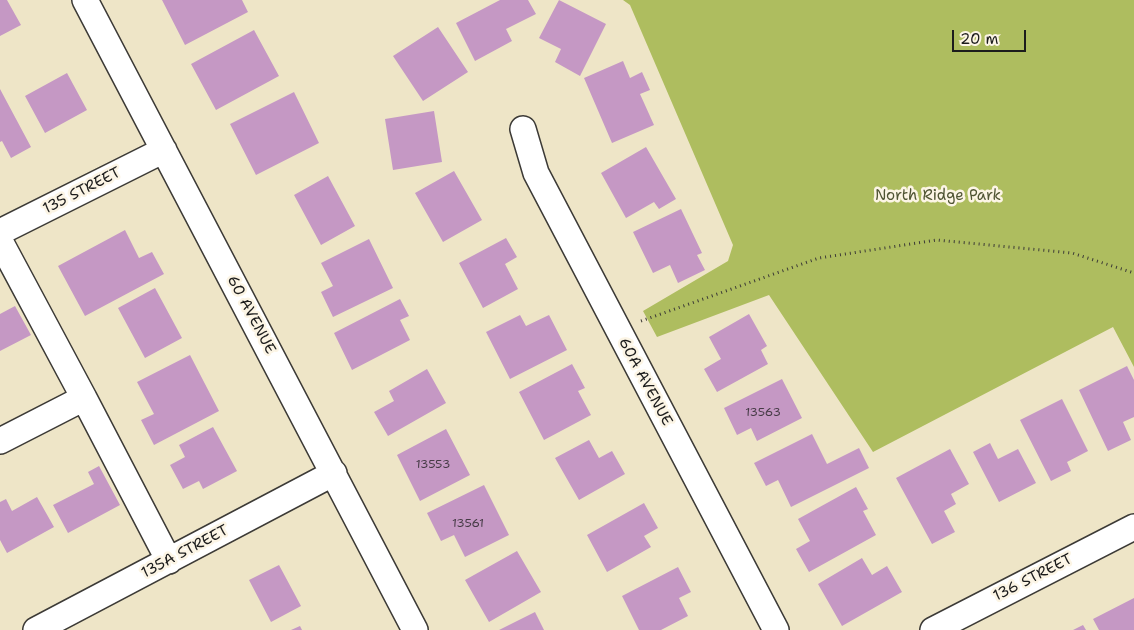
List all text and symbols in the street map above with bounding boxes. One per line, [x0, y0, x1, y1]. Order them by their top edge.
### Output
scale bar [954, 20, 1028, 52]
text: 20 m [960, 29, 999, 49]
street label: 135 STREET [40, 164, 124, 218]
park label: North Ridge Park [875, 187, 1001, 205]
street label: 60 AVENUE [223, 273, 279, 357]
street label: 60A AVENUE [614, 335, 676, 429]
house number: 13563 [745, 406, 781, 420]
house number: 13553 [416, 458, 450, 472]
house number: 13561 [452, 517, 484, 531]
street label: 135A STREET [138, 522, 232, 582]
street label: 136 STREET [990, 550, 1076, 606]

